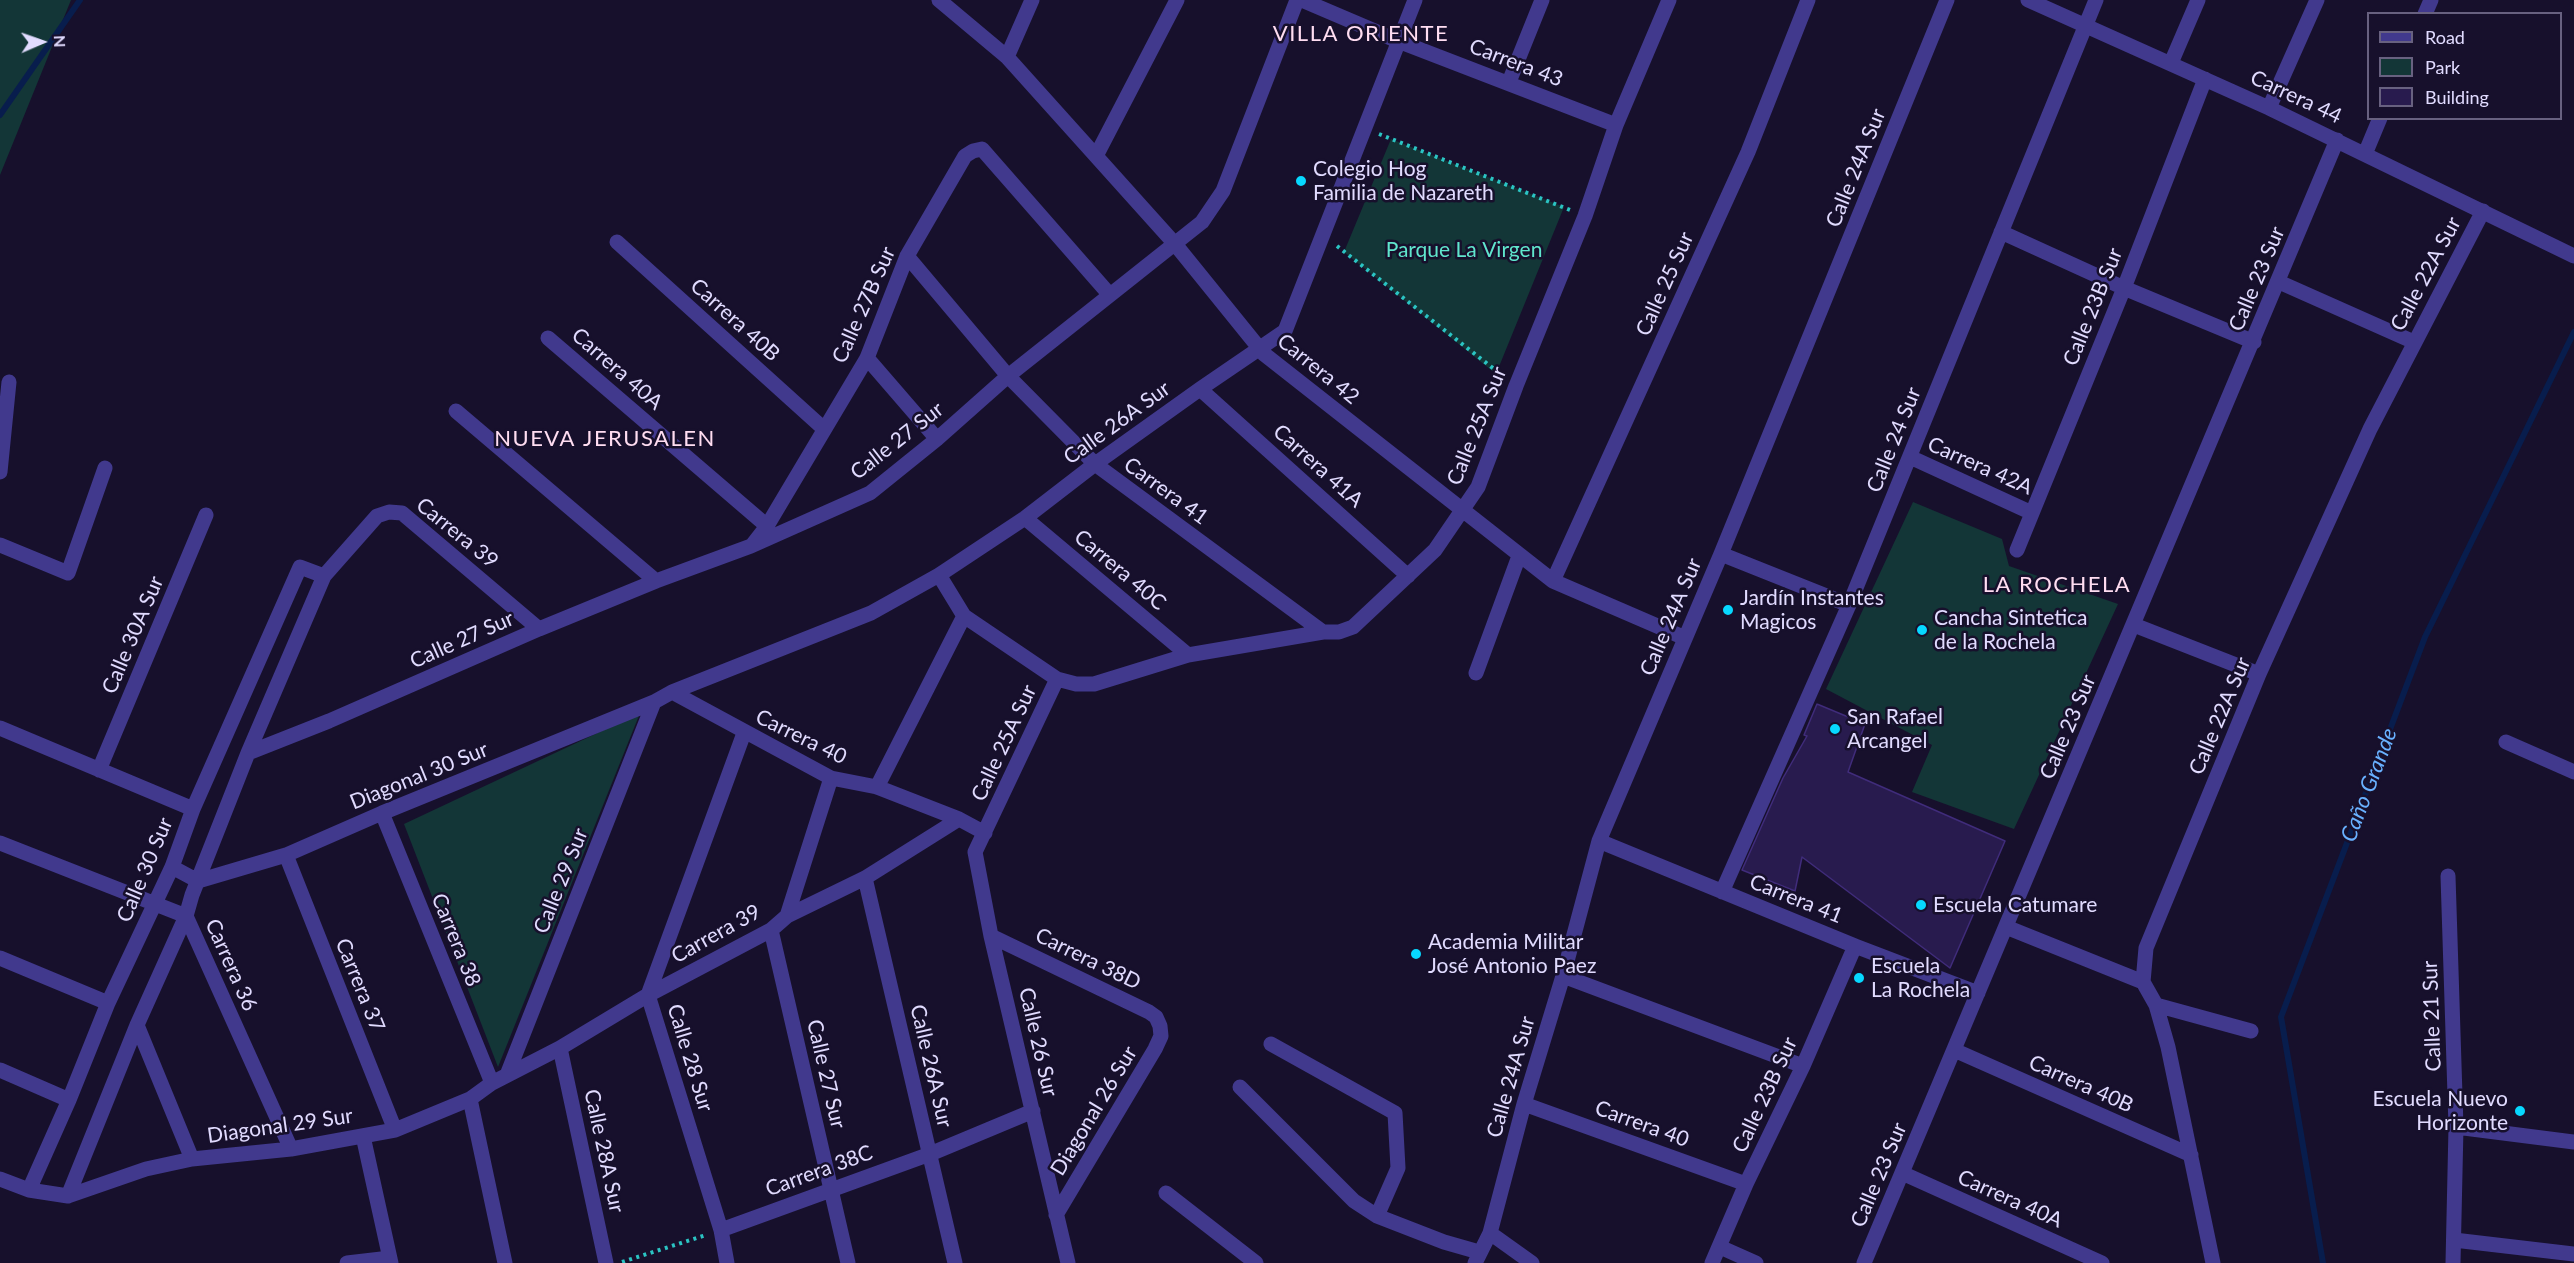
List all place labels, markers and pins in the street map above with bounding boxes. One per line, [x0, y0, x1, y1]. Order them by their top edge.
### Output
place label: Colegio Hog Familia de Nazareth [1313, 156, 1494, 206]
marker: Colegio Hog Familia de Nazareth [1294, 174, 1308, 188]
place label: Jardín Instantes Magicos [1740, 585, 1884, 635]
marker: Jardín Instantes Magicos [1721, 603, 1735, 617]
place label: Cancha Sintetica de la Rochela [1934, 605, 2088, 655]
marker: Cancha Sintetica de la Rochela [1915, 623, 1929, 637]
place label: San Rafael Arcangel [1847, 704, 1943, 754]
marker: San Rafael Arcangel [1828, 722, 1842, 736]
place label: Escuela Catumare [1933, 892, 2097, 918]
marker: Escuela Catumare [1914, 898, 1928, 912]
place label: Academia Militar José Antonio Paez [1428, 929, 1596, 979]
marker: Academia Militar José Antonio Paez [1409, 947, 1423, 961]
place label: Escuela La Rochela [1871, 953, 1970, 1003]
marker: Escuela La Rochela [1852, 971, 1866, 985]
place label: Escuela Nuevo Horizonte [2372, 1086, 2508, 1136]
marker: Escuela Nuevo Horizonte [2513, 1104, 2527, 1118]

